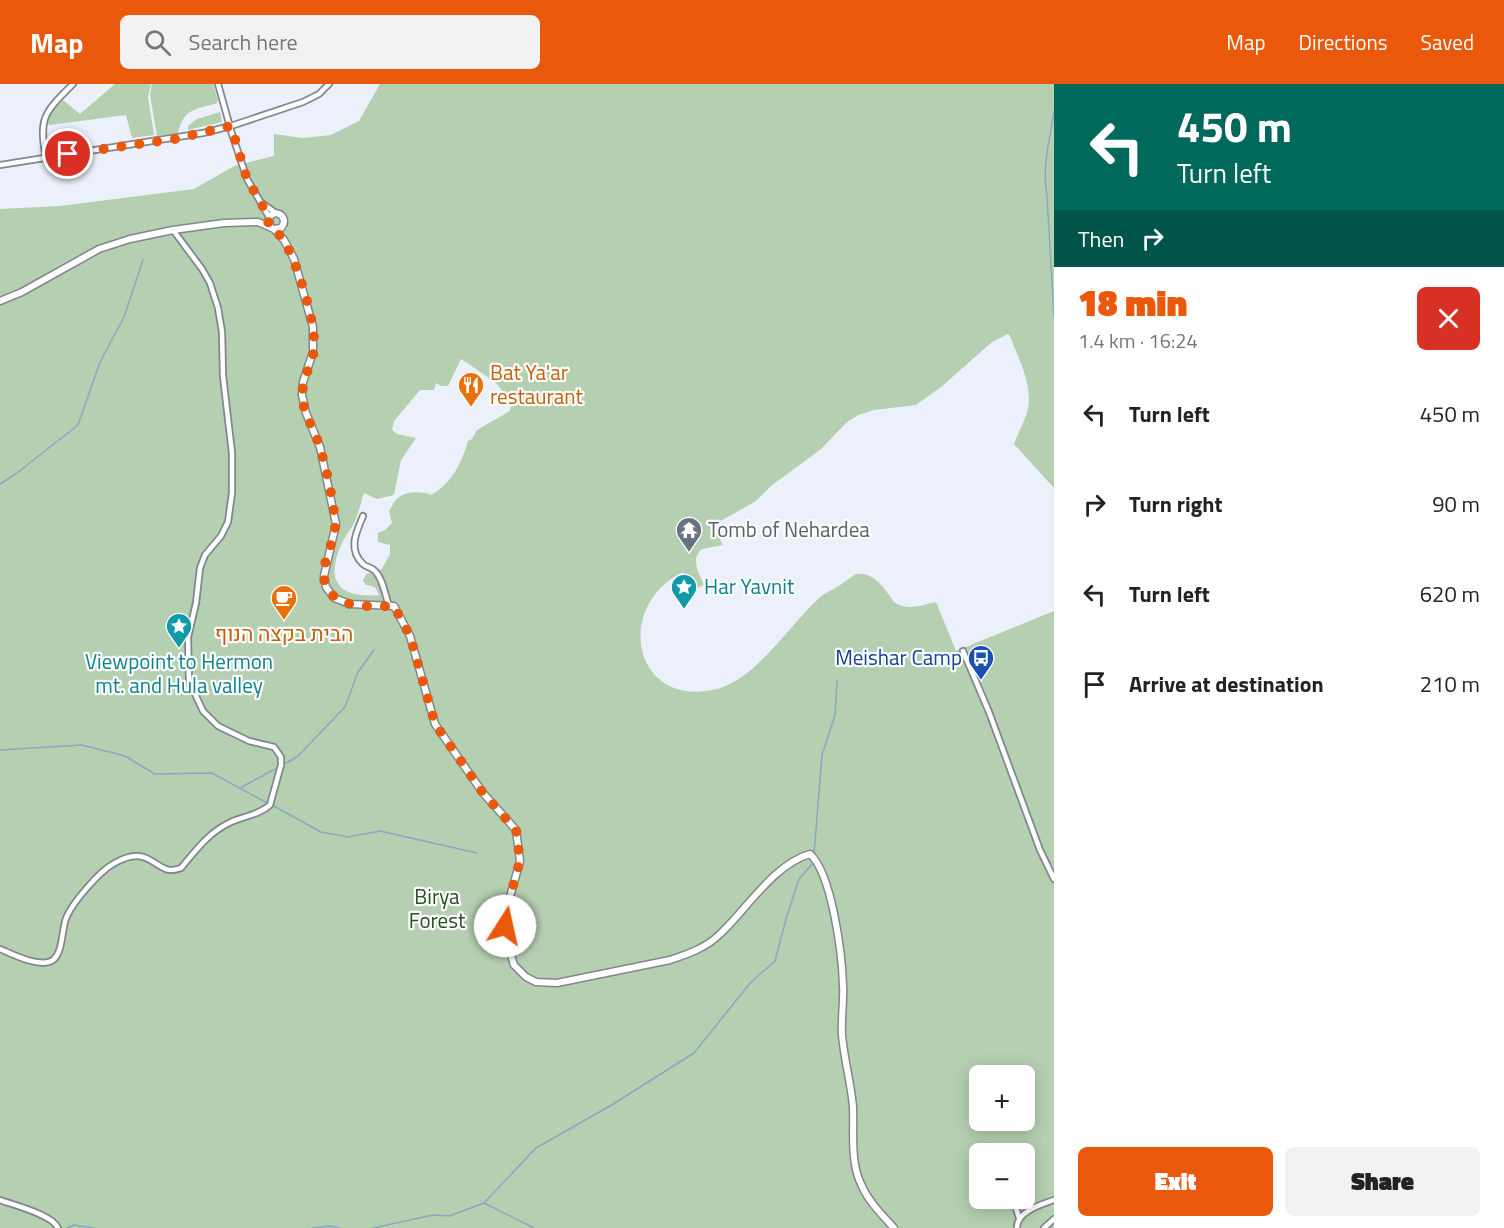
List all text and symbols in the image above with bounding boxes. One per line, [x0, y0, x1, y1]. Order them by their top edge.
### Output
search box [120, 15, 540, 69]
text: Map [30, 21, 84, 64]
text: Search here [189, 25, 298, 59]
icon: search [141, 26, 174, 59]
text: Map [1226, 26, 1266, 58]
text: Directions [1299, 26, 1388, 58]
text: Saved [1421, 26, 1474, 58]
text: 450 m [1177, 94, 1292, 158]
icon: left [1078, 108, 1156, 186]
pin [42, 128, 93, 179]
icon: arrive [51, 137, 84, 170]
text: Turn left [1177, 152, 1271, 193]
text: Then [1078, 222, 1124, 256]
icon: right [1136, 222, 1169, 255]
text: 18 min [1078, 275, 1187, 330]
button: close [1417, 287, 1480, 350]
text: 1.4 km · 16:24 [1078, 325, 1198, 356]
place label: Bat Ya'ar restaurant [490, 356, 583, 412]
restaurant icon: Bat Ya'ar restaurant [456, 370, 486, 408]
text: Turn left [1129, 397, 1210, 431]
text: 450 m [1420, 397, 1480, 431]
icon: left [1078, 398, 1111, 431]
text: Turn right [1129, 487, 1223, 521]
text: 90 m [1432, 487, 1480, 521]
icon: right [1078, 488, 1111, 521]
place label: Tomb of Nehardea [708, 513, 870, 545]
temple icon: Tomb of Nehardea [674, 515, 704, 553]
place label: Har Yavnit [704, 570, 795, 602]
place icon: Har Yavnit [669, 572, 699, 610]
text: Turn left [1129, 577, 1210, 611]
text: 620 m [1420, 577, 1480, 611]
icon: left [1078, 578, 1111, 611]
cafe icon: הבית בקצה הנוף [269, 583, 299, 621]
place icon: Viewpoint to Hermon mt. and Hula valley [164, 611, 194, 649]
place label: הבית בקצה הנוף [215, 617, 353, 649]
place label: Meishar Camp [835, 641, 962, 673]
bus stop icon: Meishar Camp [966, 643, 996, 681]
place label: Viewpoint to Hermon mt. and Hula valley [85, 645, 273, 701]
text: Arrive at destination [1129, 667, 1324, 701]
text: 210 m [1420, 667, 1480, 701]
icon: arrive [1078, 668, 1111, 701]
park label: Birya Forest [409, 880, 466, 936]
position arrow [473, 894, 537, 958]
map controls [969, 1065, 1035, 1209]
button: + [969, 1065, 1035, 1131]
button: − [969, 1143, 1035, 1209]
button: Exit [1078, 1147, 1273, 1216]
button: Share [1285, 1147, 1480, 1216]

